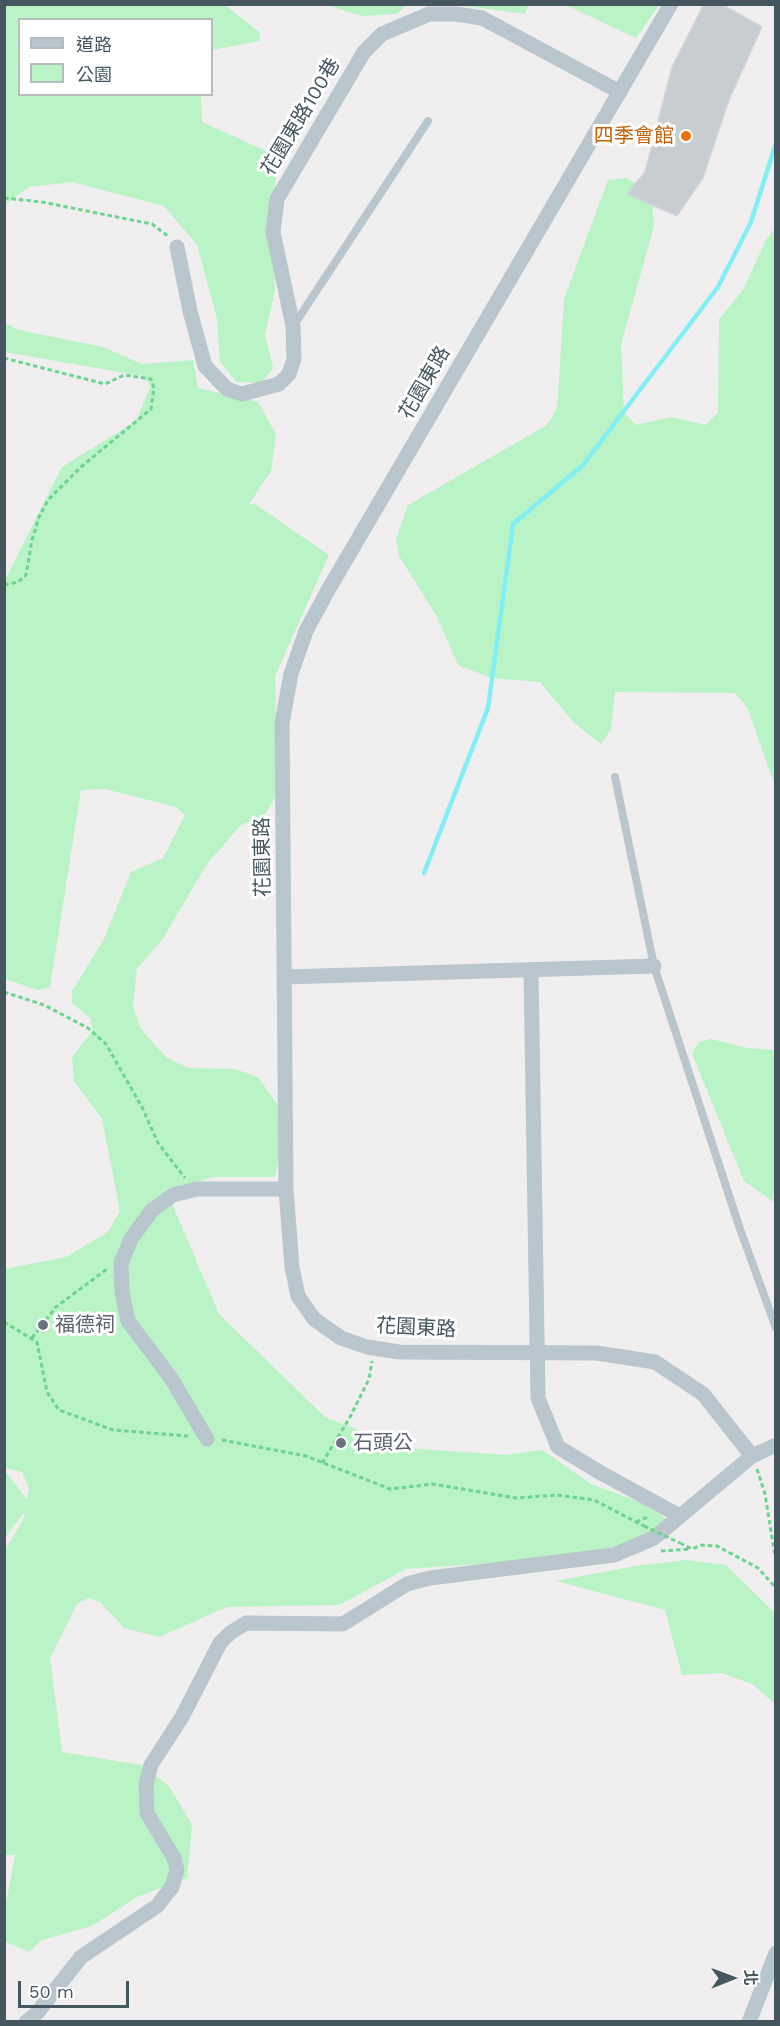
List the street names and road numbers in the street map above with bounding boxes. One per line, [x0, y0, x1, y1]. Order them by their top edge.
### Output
street label: 花園東路100巷 [257, 54, 345, 180]
street label: 花園東路 [395, 342, 455, 424]
street label: 花園東路 [250, 817, 276, 897]
street label: 花園東路 [375, 1314, 457, 1342]

